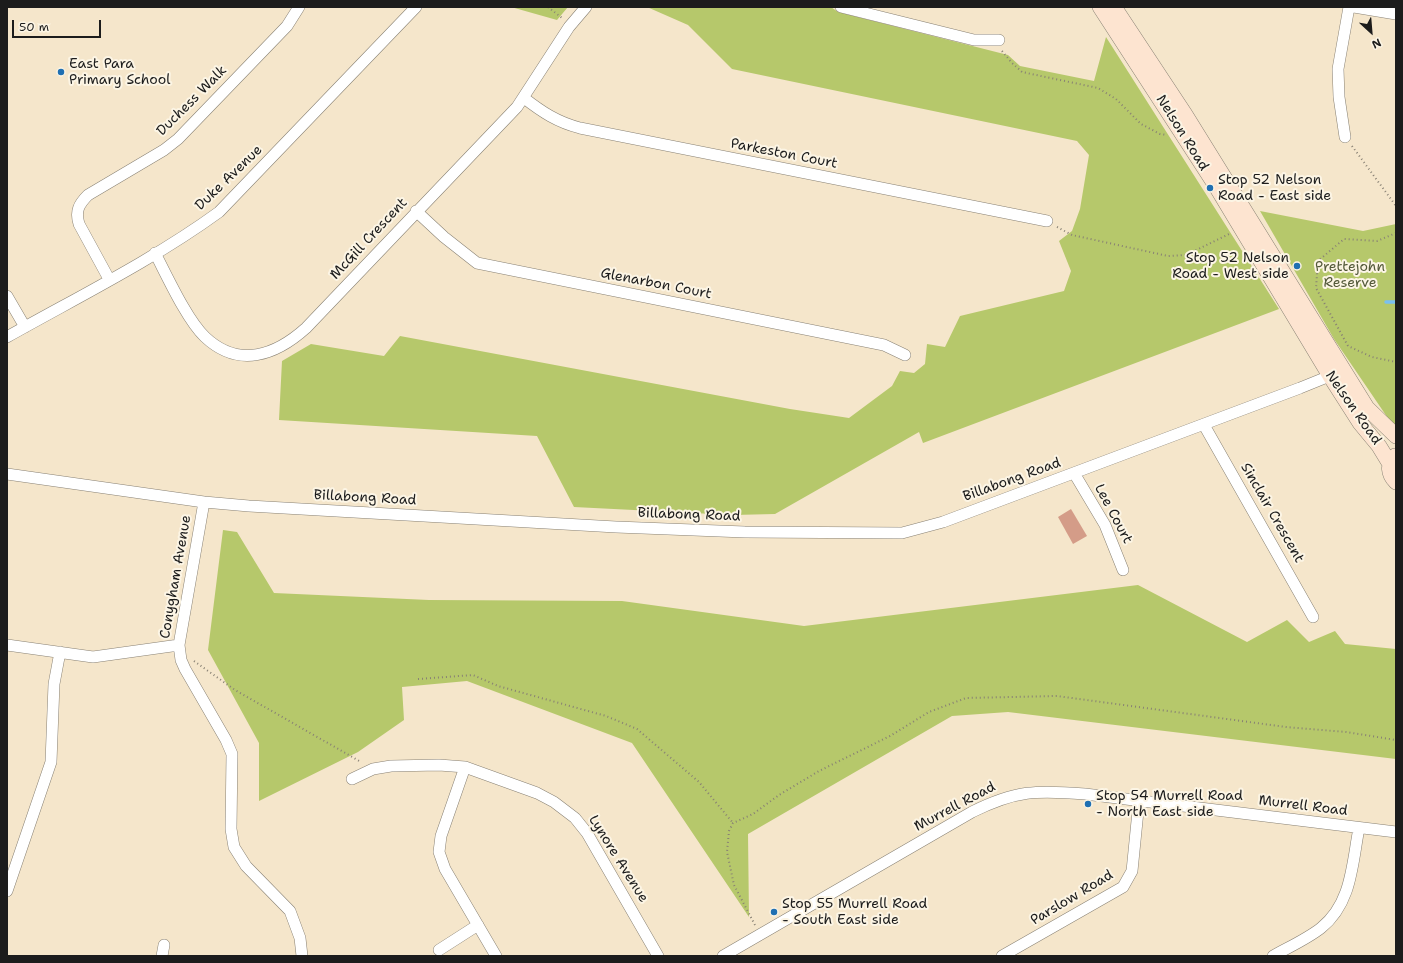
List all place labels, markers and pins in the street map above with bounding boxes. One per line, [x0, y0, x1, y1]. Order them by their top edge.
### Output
place label: East Para Primary School [69, 56, 170, 88]
marker: East Para Primary School [56, 67, 66, 77]
place label: Stop 52 Nelson Road - East side [1218, 172, 1331, 204]
marker: Stop 52 Nelson Road - East side [1205, 183, 1215, 193]
place label: Stop 52 Nelson Road - West side [1172, 250, 1289, 282]
marker: Stop 52 Nelson Road - West side [1292, 261, 1302, 271]
place label: Stop 54 Murrell Road - North East side [1096, 788, 1243, 820]
marker: Stop 54 Murrell Road - North East side [1083, 799, 1093, 809]
place label: Stop 55 Murrell Road - South East side [782, 896, 927, 928]
marker: Stop 55 Murrell Road - South East side [769, 907, 779, 917]

